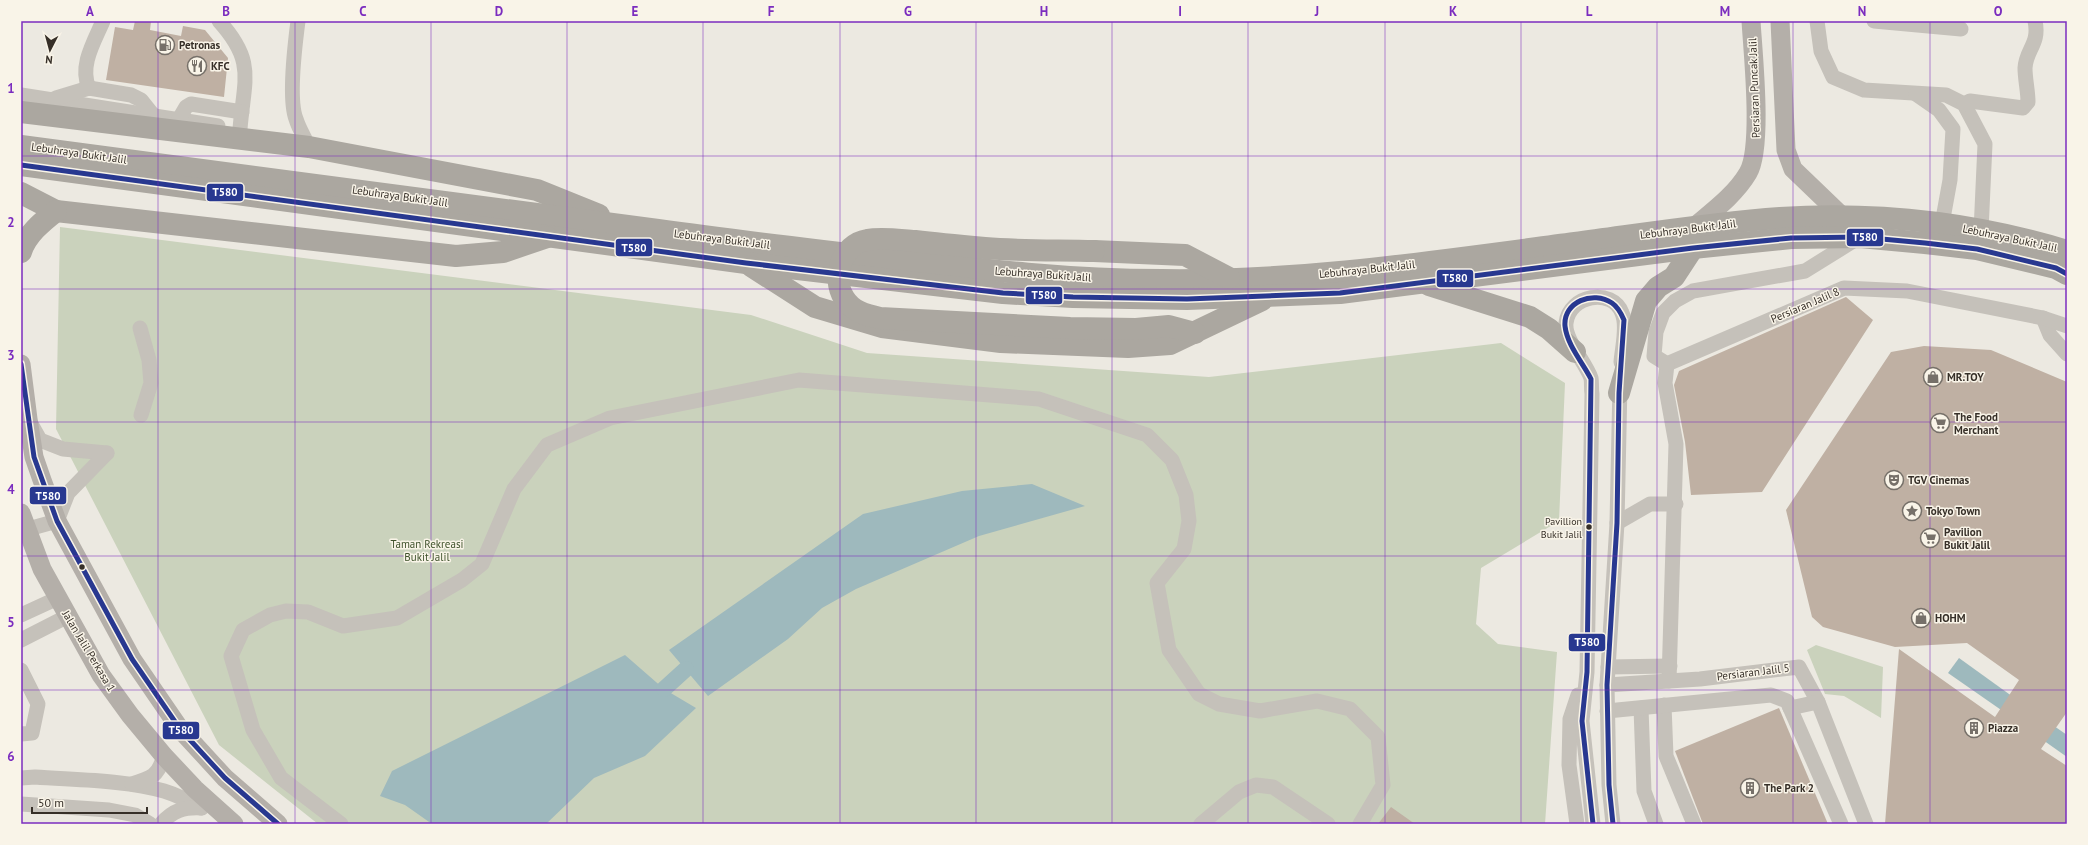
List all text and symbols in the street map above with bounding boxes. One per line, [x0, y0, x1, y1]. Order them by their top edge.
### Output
text: A [86, 3, 94, 20]
text: B [222, 3, 230, 20]
text: C [359, 3, 367, 20]
text: D [495, 3, 503, 20]
text: E [632, 3, 639, 20]
text: F [768, 3, 775, 20]
text: G [904, 3, 912, 20]
text: H [1040, 3, 1048, 20]
text: I [1178, 3, 1182, 20]
text: J [1314, 3, 1319, 20]
text: K [1449, 3, 1457, 20]
text: L [1586, 3, 1593, 20]
text: M [1720, 3, 1730, 20]
text: N [1858, 3, 1866, 20]
text: O [1994, 3, 2003, 20]
north arrow [30, 30, 70, 70]
fuel station icon: Petronas [154, 34, 176, 56]
street label: Persiaran Puncak Jalil [1745, 37, 1763, 138]
place label: Petronas [179, 38, 221, 52]
text: N [45, 53, 53, 67]
restaurant icon: KFC [186, 55, 208, 77]
place label: KFC [211, 59, 230, 73]
text: 1 [7, 80, 15, 97]
street label: Lebuhraya Bukit Jalil [30, 139, 129, 167]
street label: Lebuhraya Bukit Jalil [351, 182, 450, 210]
line badge: T580 [206, 183, 244, 202]
text: T580 [213, 185, 237, 199]
text: 2 [7, 214, 15, 231]
street label: Lebuhraya Bukit Jalil [1639, 216, 1738, 242]
street label: Lebuhraya Bukit Jalil [1961, 221, 2059, 255]
street label: Lebuhraya Bukit Jalil [673, 226, 772, 252]
line badge: T580 [1846, 228, 1884, 247]
text: T580 [1853, 230, 1877, 244]
line badge: T580 [615, 238, 653, 257]
text: T580 [622, 241, 646, 255]
street label: Lebuhraya Bukit Jalil [1318, 257, 1416, 281]
street label: Lebuhraya Bukit Jalil [994, 264, 1092, 284]
line badge: T580 [1436, 269, 1474, 288]
text: T580 [1443, 271, 1467, 285]
street label: Persiaran Jalil 8 [1769, 284, 1841, 326]
line badge: T580 [1025, 286, 1063, 305]
text: T580 [1032, 288, 1056, 302]
text: 3 [7, 347, 15, 364]
shop icon: MR.TOY [1922, 366, 1944, 388]
place label: MR.TOY [1947, 370, 1984, 384]
place label: The Food Merchant [1954, 410, 1998, 437]
supermarket icon: The Food Merchant [1929, 412, 1951, 434]
theatre icon: TGV Cinemas [1883, 469, 1905, 491]
place label: TGV Cinemas [1908, 473, 1969, 487]
text: 4 [7, 481, 15, 498]
line badge: T580 [29, 486, 67, 505]
text: T580 [36, 489, 60, 503]
place icon: Tokyo Town [1901, 500, 1923, 522]
place label: Tokyo Town [1926, 504, 1980, 518]
place label: Pavillion Bukit Jalil [1541, 515, 1582, 541]
marker: Pavillion Bukit Jalil [1584, 522, 1594, 532]
place label: Pavilion Bukit Jalil [1944, 525, 1991, 552]
supermarket icon: Pavilion Bukit Jalil [1919, 527, 1941, 549]
park label: Taman Rekreasi Bukit Jalil [391, 537, 464, 564]
unlabelled marker [77, 562, 87, 572]
street label: Jalan Jalil Perkasa 1 [59, 607, 119, 694]
shop icon: HOHM [1910, 607, 1932, 629]
place label: HOHM [1935, 611, 1966, 625]
text: 5 [7, 614, 15, 631]
line badge: T580 [1568, 633, 1606, 652]
text: T580 [1575, 635, 1599, 649]
street label: Persiaran Jalil 5 [1716, 661, 1790, 683]
building icon: Piazza [1963, 717, 1985, 739]
line badge: T580 [162, 721, 200, 740]
place label: Piazza [1988, 721, 2018, 735]
text: T580 [169, 723, 193, 737]
text: 6 [7, 748, 15, 765]
building icon: The Park 2 [1739, 777, 1761, 799]
place label: The Park 2 [1764, 781, 1814, 795]
scale bar [32, 789, 147, 815]
text: 50 m [38, 795, 64, 810]

